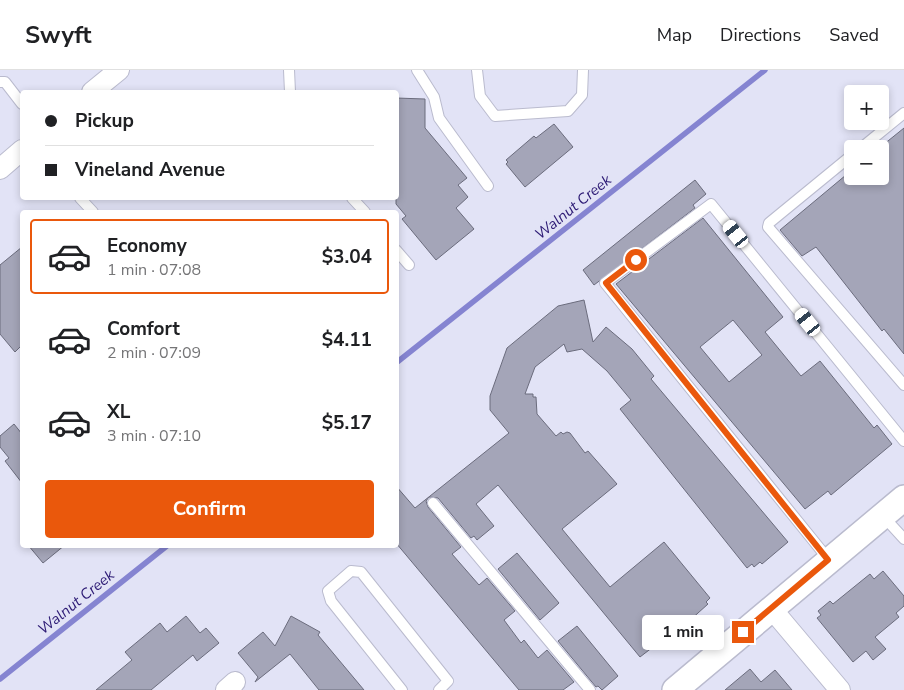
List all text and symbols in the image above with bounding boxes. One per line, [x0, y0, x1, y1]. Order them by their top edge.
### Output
text: Swyft [25, 19, 91, 51]
text: Map [657, 23, 692, 47]
text: Directions [720, 23, 801, 47]
text: Saved [829, 23, 879, 47]
map controls [844, 85, 889, 185]
button: + [844, 85, 889, 130]
text: Pickup [75, 108, 134, 134]
button: − [844, 140, 889, 185]
text: Vineland Avenue [75, 157, 225, 183]
water label: Walnut Creek [531, 170, 616, 244]
car [720, 218, 751, 250]
text: Economy [107, 233, 187, 259]
icon: car [47, 234, 92, 279]
text: $3.04 [322, 244, 372, 270]
route start [625, 249, 647, 271]
text: 1 min · 07:08 [107, 259, 201, 281]
car [792, 306, 823, 338]
text: Comfort [107, 316, 180, 342]
icon: car [47, 317, 92, 362]
text: $4.11 [322, 327, 372, 353]
text: 2 min · 07:09 [107, 342, 201, 364]
text: XL [107, 399, 130, 425]
icon: car [47, 400, 92, 445]
text: $5.17 [322, 410, 372, 436]
text: 3 min · 07:10 [107, 425, 201, 447]
button: Confirm [45, 480, 374, 538]
water label: Walnut Creek [34, 565, 119, 639]
callout: 1 min [643, 614, 726, 650]
text: 1 min [662, 621, 704, 643]
route end [732, 621, 754, 643]

